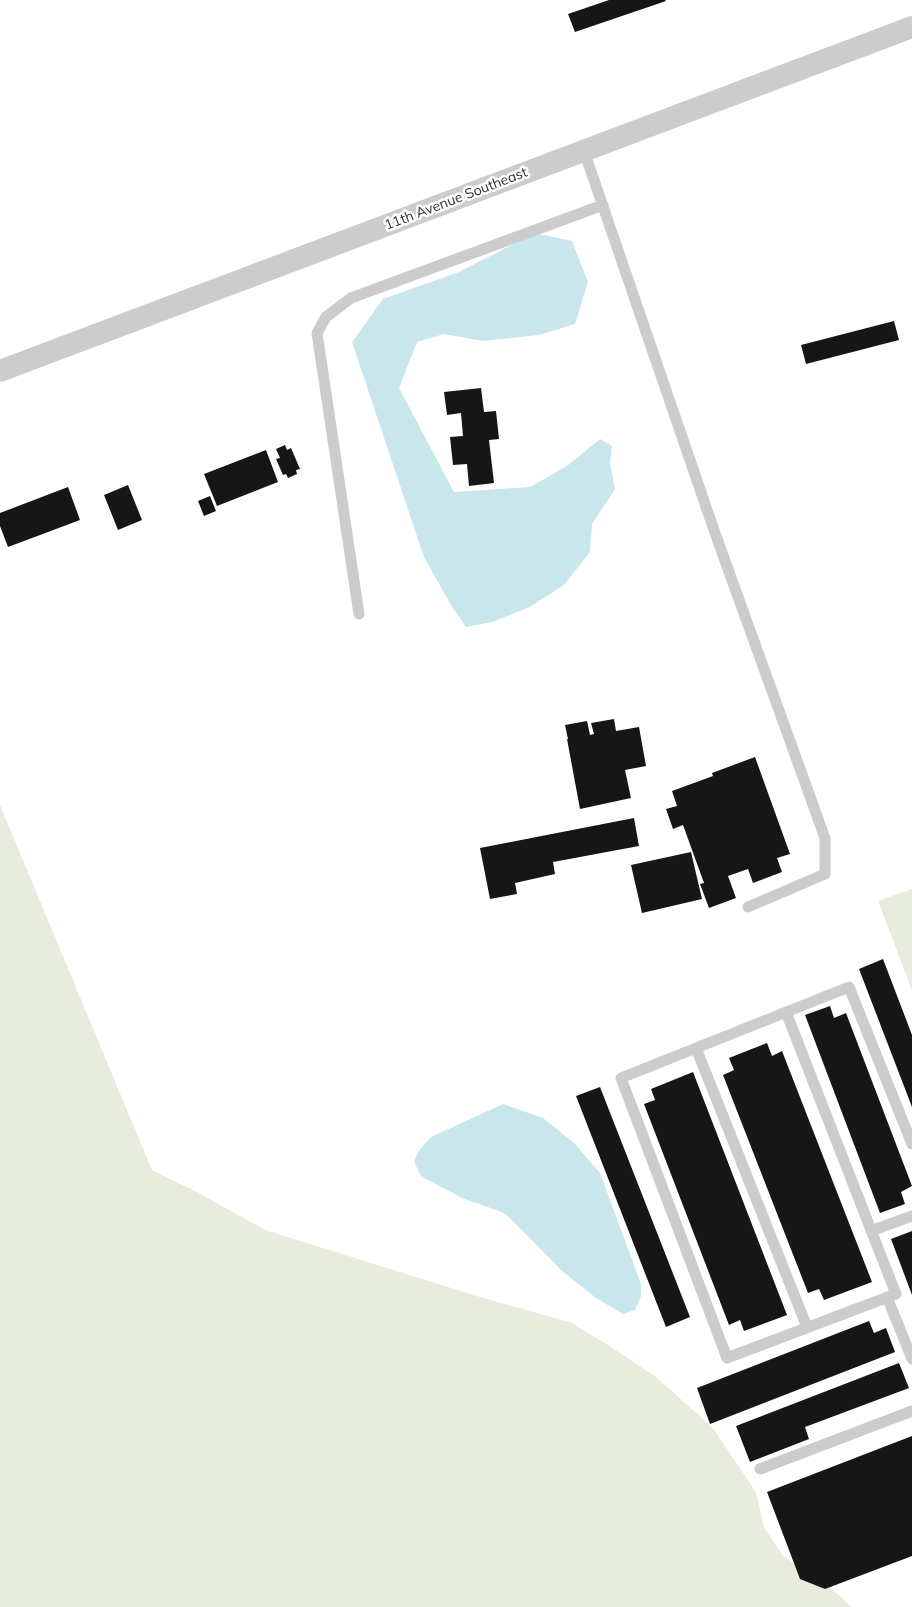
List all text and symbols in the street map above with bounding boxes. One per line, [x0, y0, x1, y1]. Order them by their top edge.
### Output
street label: 11th Avenue Southeast [382, 164, 530, 234]

